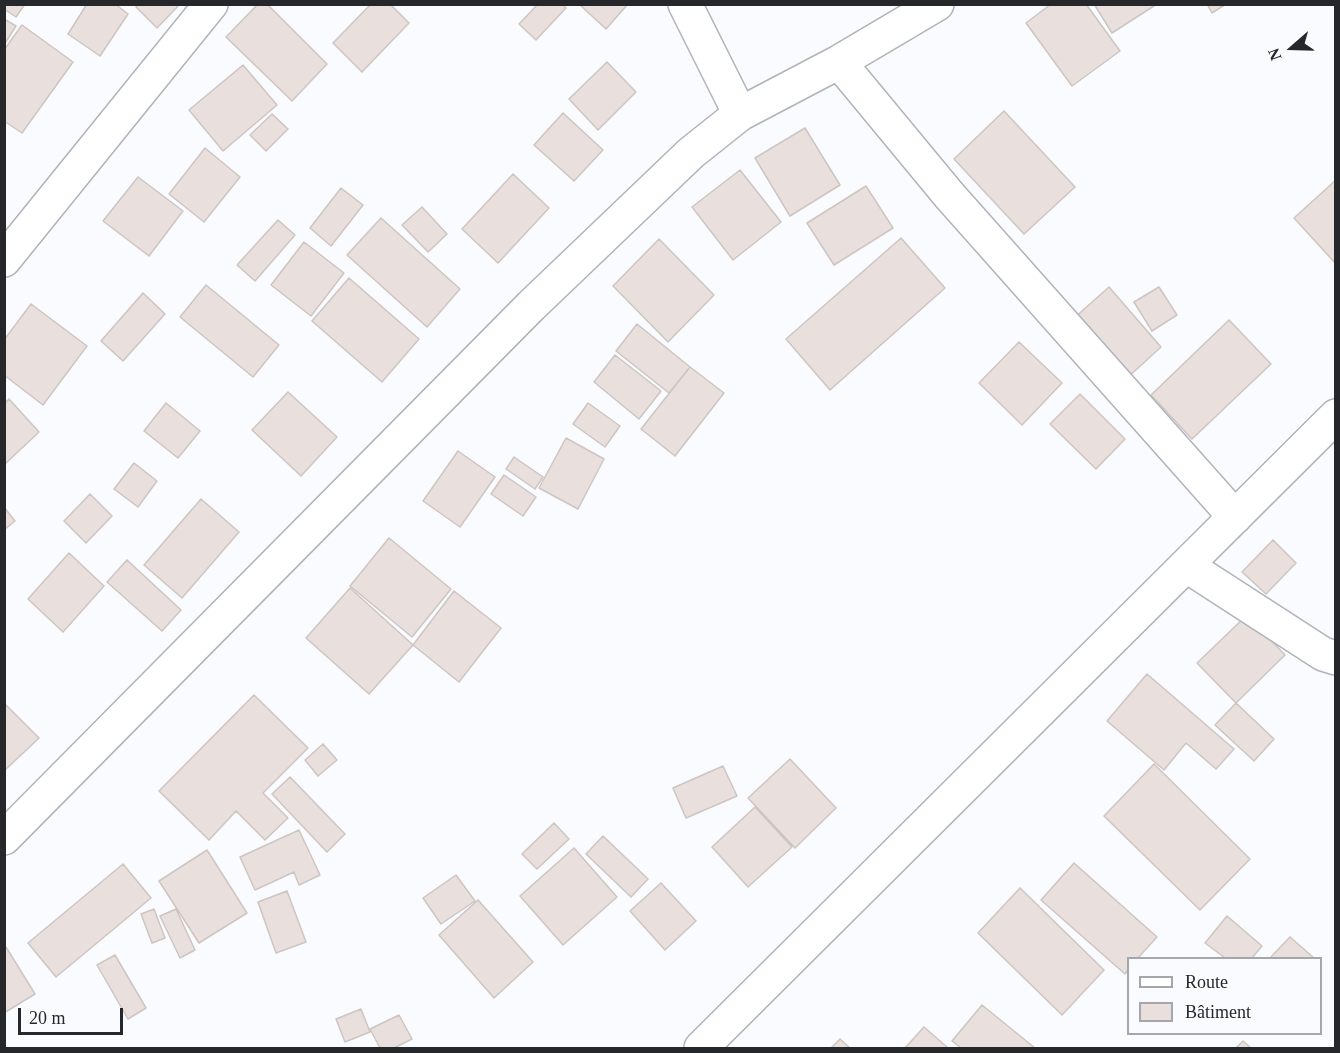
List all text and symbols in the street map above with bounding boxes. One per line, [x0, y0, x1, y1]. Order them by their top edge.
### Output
north arrow [1262, 18, 1322, 78]
text: N [1265, 46, 1285, 63]
legend [1127, 957, 1322, 1035]
text: Route [1185, 972, 1228, 992]
scale bar [21, 996, 126, 1034]
text: Bâtiment [1185, 1002, 1251, 1022]
text: 20 m [29, 1008, 66, 1028]

